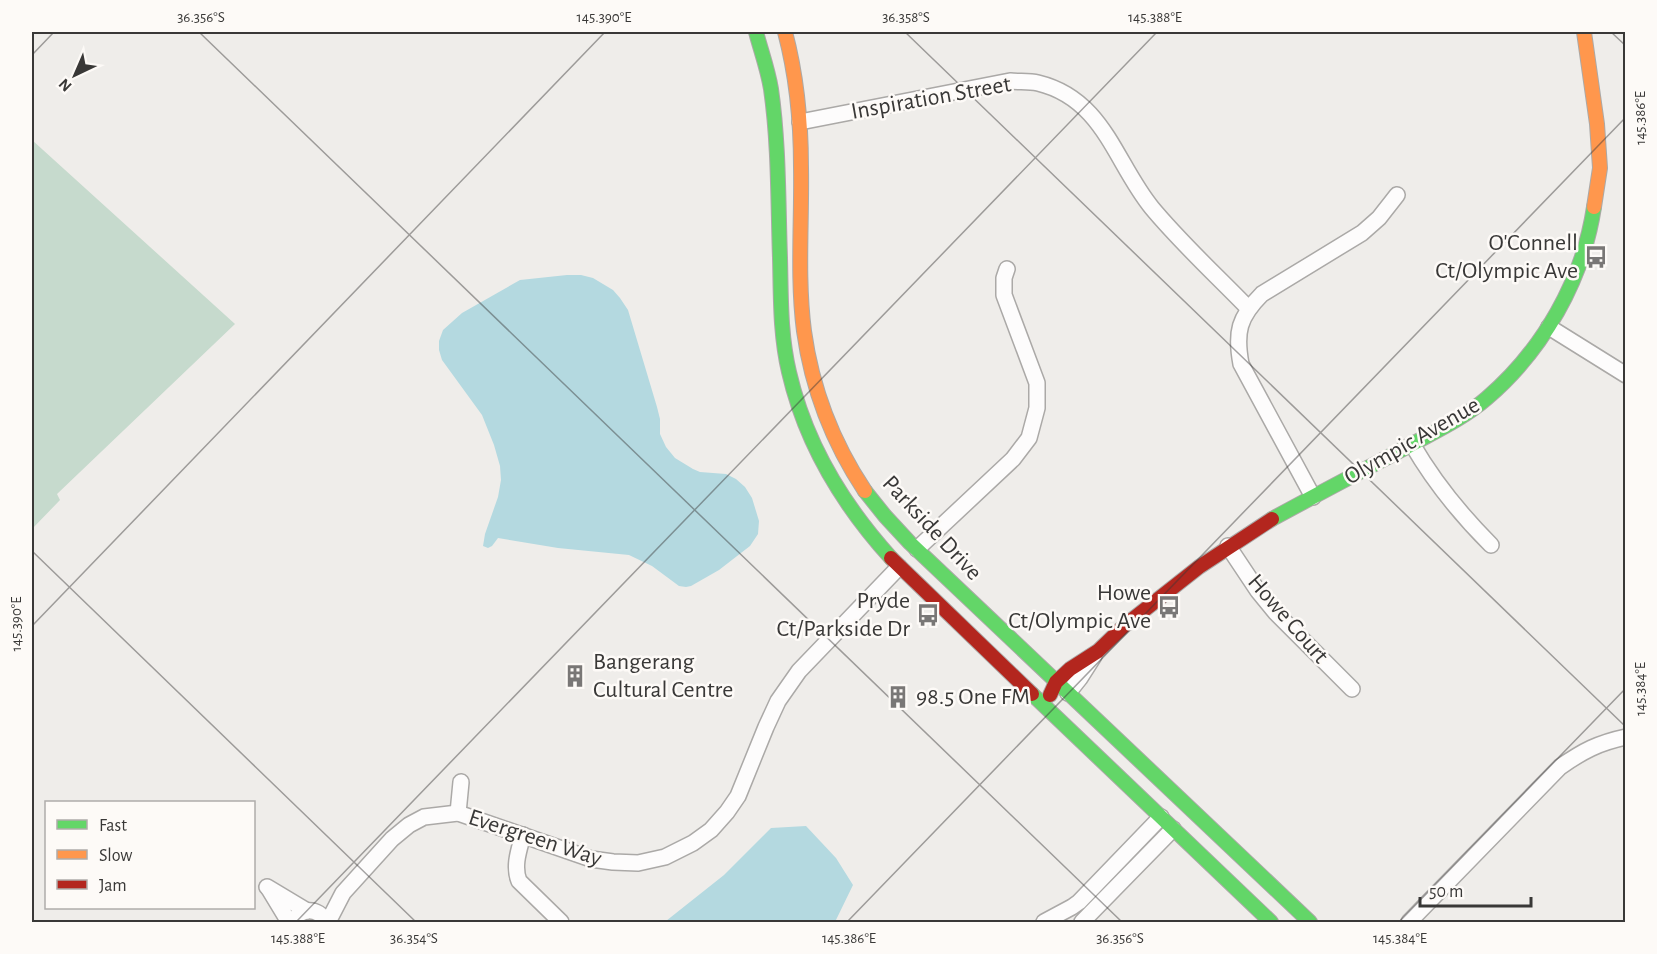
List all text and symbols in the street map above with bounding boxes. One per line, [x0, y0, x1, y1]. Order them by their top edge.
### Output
text: 36.356°S [177, 10, 225, 25]
text: 145.390°E [577, 10, 631, 25]
text: 36.358°S [882, 10, 930, 25]
text: 145.388°E [1128, 10, 1182, 25]
north arrow [45, 45, 105, 105]
street label: Inspiration Street [849, 72, 1013, 124]
text: N [56, 75, 75, 95]
text: 145.386°E [1633, 91, 1648, 145]
place label: O'Connell Ct/Olympic Ave [1435, 231, 1578, 283]
bus stop icon: O'Connell Ct/Olympic Ave [1583, 244, 1609, 270]
street label: Olympic Avenue [1340, 393, 1484, 489]
street label: Parkside Drive [878, 471, 986, 585]
street label: Howe Court [1243, 570, 1333, 668]
place label: Howe Ct/Olympic Ave [1008, 581, 1151, 633]
place label: Pryde Ct/Parkside Dr [776, 589, 910, 641]
bus stop icon: Howe Ct/Olympic Ave [1156, 594, 1182, 620]
text: 145.390°E [9, 597, 24, 651]
bus stop icon: Pryde Ct/Parkside Dr [915, 602, 941, 628]
place label: Bangerang Cultural Centre [593, 650, 733, 702]
text: 145.384°E [1633, 662, 1648, 716]
building icon: Bangerang Cultural Centre [562, 663, 588, 689]
building icon: 98.5 One FM [885, 684, 911, 710]
place label: 98.5 One FM [916, 685, 1030, 709]
legend [45, 801, 255, 909]
street label: Evergreen Way [465, 805, 605, 871]
text: Fast [99, 817, 127, 835]
text: Slow [99, 847, 132, 865]
scale bar [1420, 870, 1531, 908]
text: Jam [99, 877, 127, 895]
text: 50 m [1429, 883, 1463, 901]
text: 145.388°E [271, 931, 325, 946]
text: 36.354°S [390, 931, 438, 946]
text: 145.386°E [822, 931, 876, 946]
text: 36.356°S [1096, 931, 1144, 946]
text: 145.384°E [1373, 931, 1427, 946]

